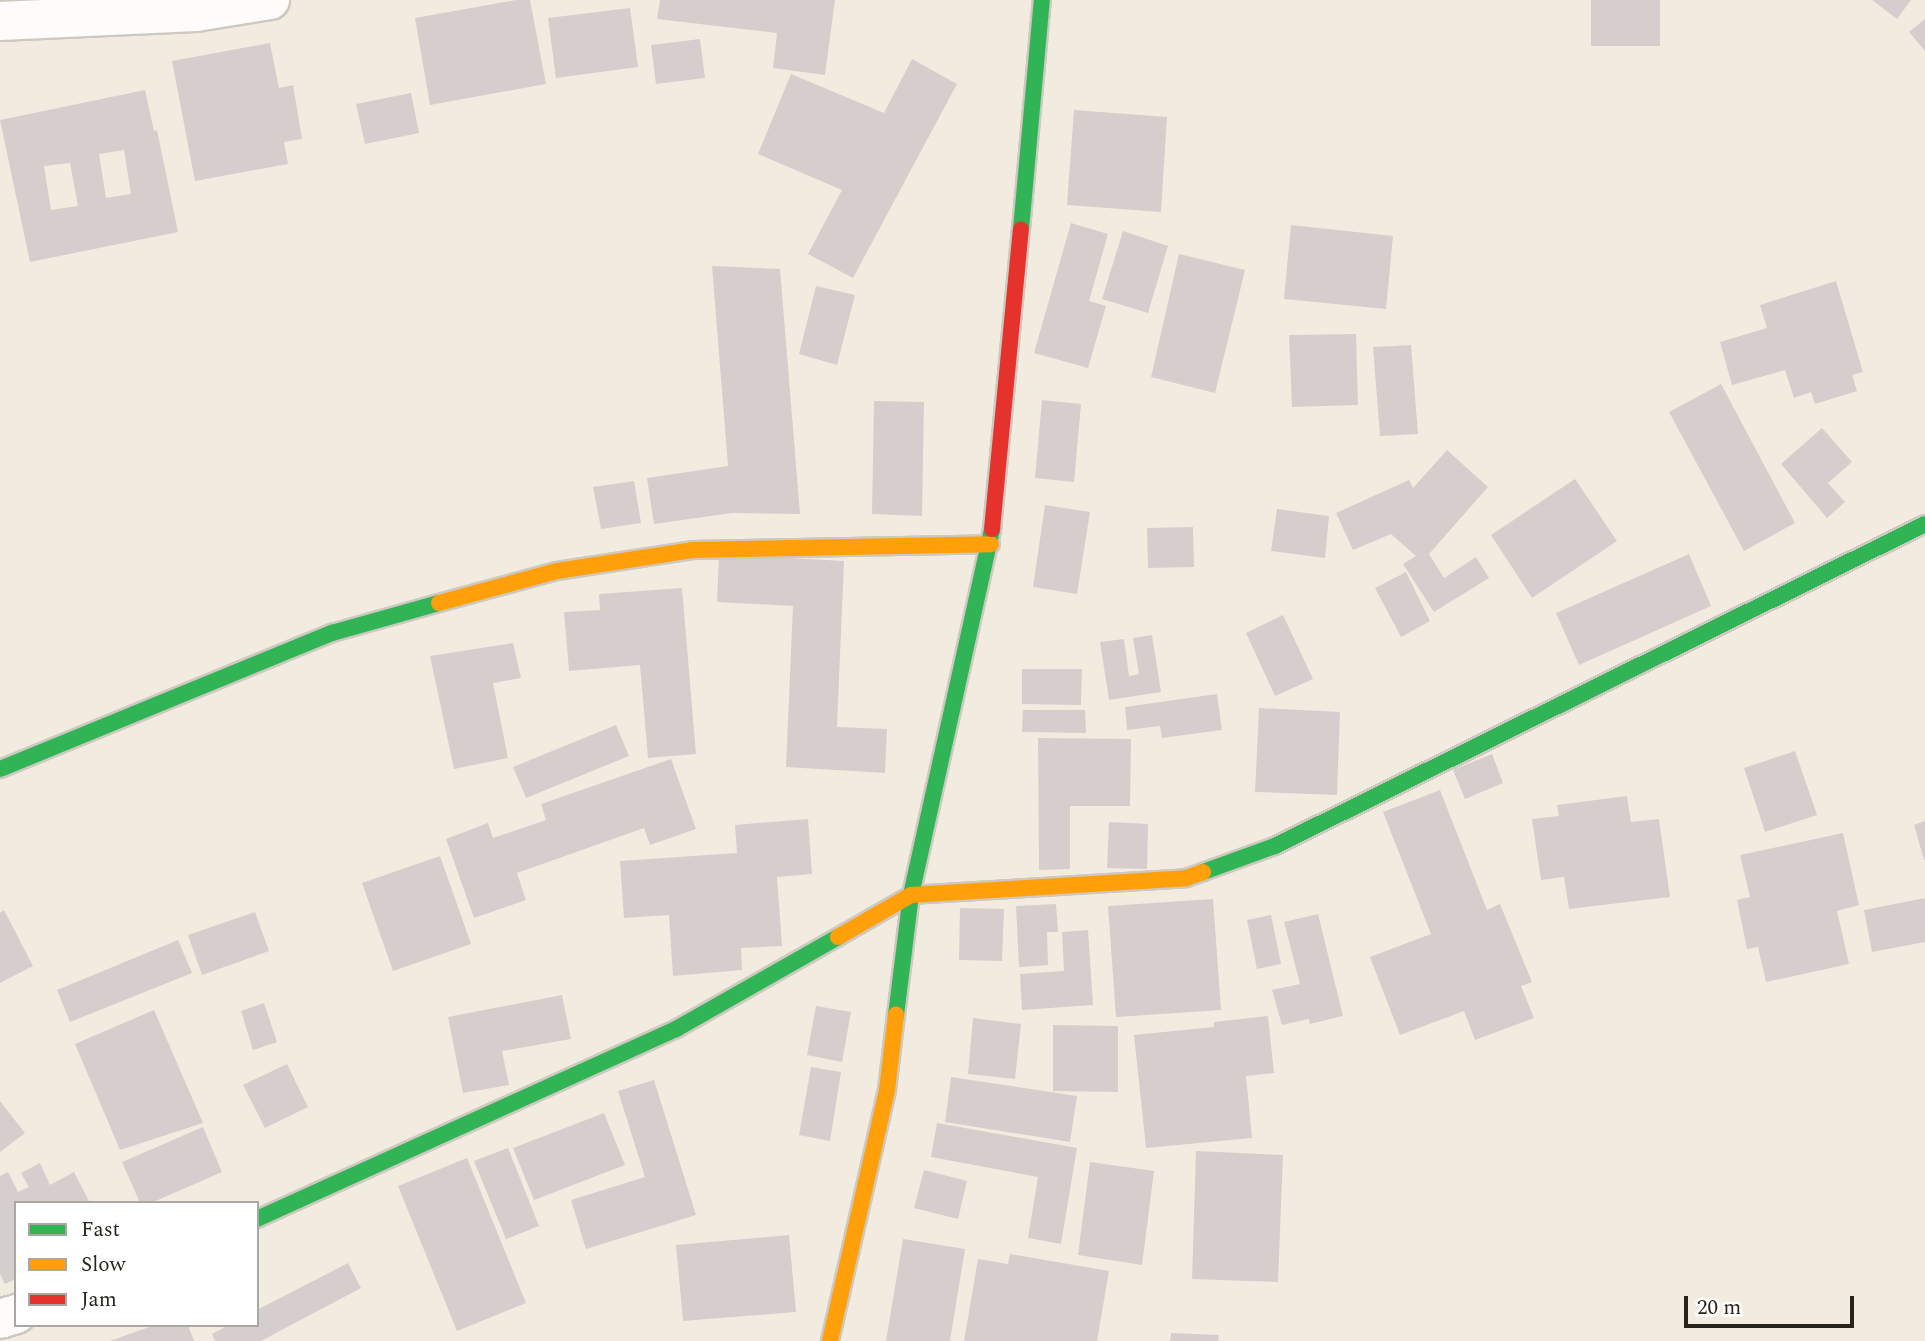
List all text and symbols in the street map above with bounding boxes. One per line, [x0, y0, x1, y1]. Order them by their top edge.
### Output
legend [14, 1201, 259, 1327]
text: Fast [81, 1214, 120, 1246]
text: Slow [81, 1249, 125, 1281]
scale bar [1687, 1282, 1857, 1326]
text: Jam [81, 1284, 117, 1316]
text: 20 m [1697, 1292, 1741, 1324]

